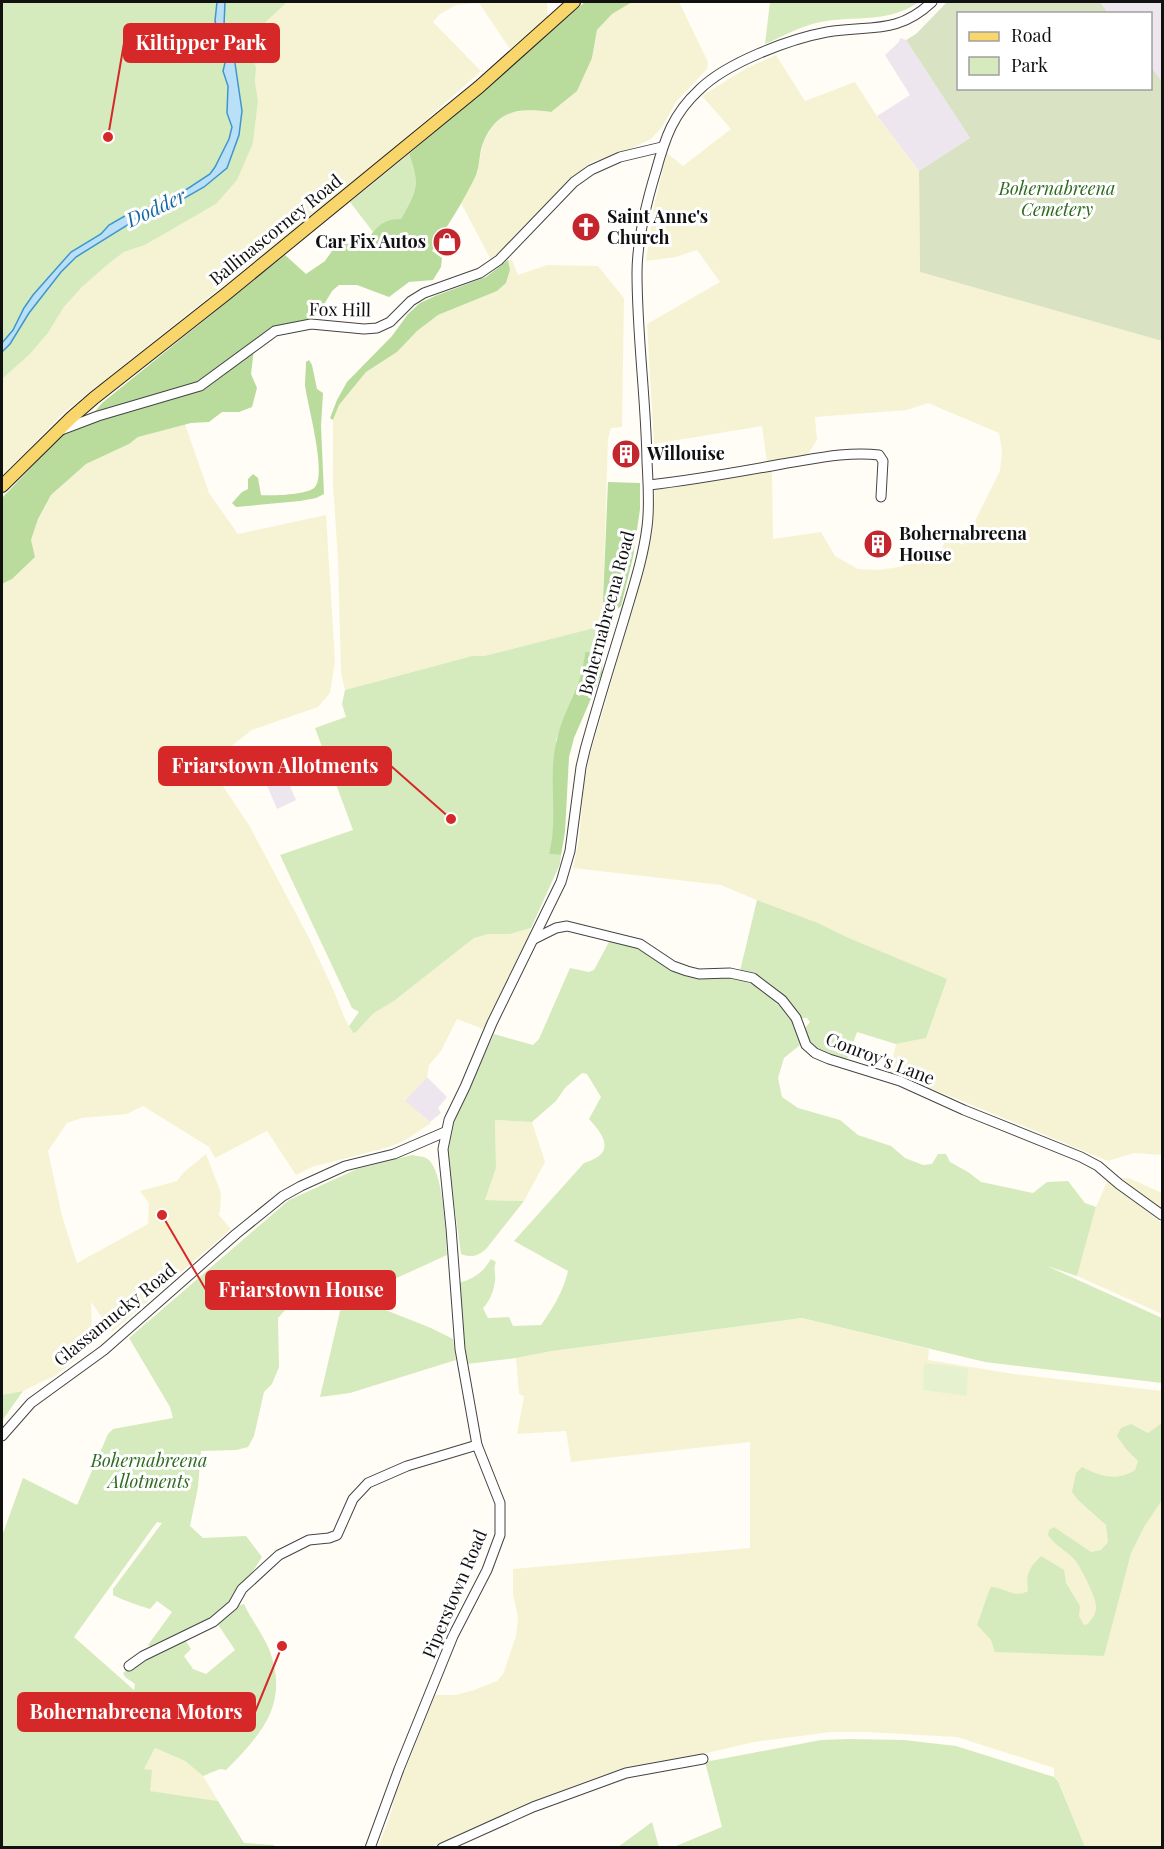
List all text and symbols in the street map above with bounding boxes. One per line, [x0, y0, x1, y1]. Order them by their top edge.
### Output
legend [957, 12, 1152, 90]
text: Road [1011, 23, 1052, 47]
callout: Kiltipper Park [124, 24, 279, 62]
text: Kiltipper Park [135, 28, 267, 55]
text: Park [1011, 53, 1048, 77]
street label: Ballinascorney Road [204, 168, 347, 290]
park label: Bohernabreena Cemetery [998, 176, 1115, 221]
water label: Dodder [120, 180, 191, 233]
place label: Saint Anne's Church [607, 204, 708, 249]
church icon: Saint Anne's Church [570, 211, 602, 243]
shop icon: Car Fix Autos [431, 226, 463, 258]
place label: Car Fix Autos [315, 229, 426, 253]
street label: Fox Hill [309, 296, 371, 322]
building icon: Willouise [610, 438, 642, 470]
place label: Willouise [646, 441, 725, 465]
place label: Bohernabreena House [899, 521, 1028, 566]
street label: Bohernabreena Road [573, 527, 640, 698]
building icon: Bohernabreena House [862, 528, 894, 560]
callout: Friarstown Allotments [159, 747, 391, 785]
text: Friarstown Allotments [171, 751, 379, 778]
street label: Conroy's Lane [822, 1026, 938, 1090]
street label: Glassamucky Road [48, 1257, 181, 1371]
callout: Friarstown House [206, 1271, 395, 1309]
text: Friarstown House [218, 1275, 384, 1302]
park label: Bohernabreena Allotments [90, 1448, 207, 1493]
street label: Piperstown Road [416, 1525, 492, 1662]
callout: Bohernabreena Motors [18, 1693, 255, 1731]
text: Bohernabreena Motors [30, 1697, 242, 1724]

